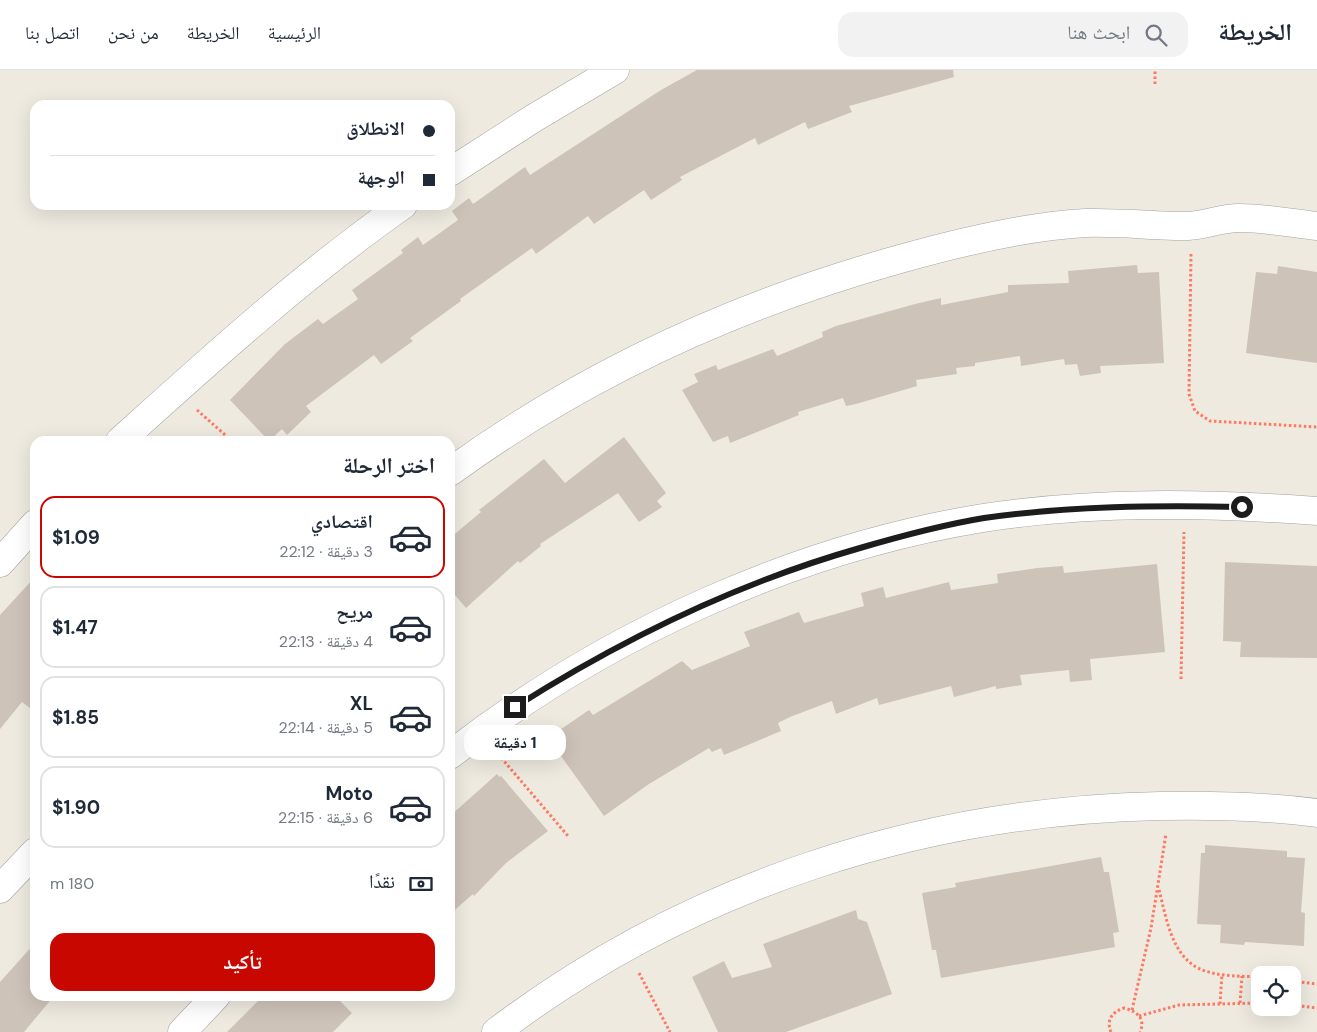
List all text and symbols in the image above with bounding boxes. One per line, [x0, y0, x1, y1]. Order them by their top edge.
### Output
search box [838, 12, 1188, 57]
text: الخريطة [1218, 16, 1292, 47]
text: ابحث هنا [1067, 20, 1130, 45]
text: اتصل بنا [25, 21, 80, 45]
text: من نحن [108, 21, 159, 45]
text: الخريطة [187, 21, 240, 45]
text: الرئيسية [268, 21, 321, 45]
icon: search [1142, 21, 1170, 49]
text: الانطلاق [346, 116, 405, 141]
text: الوجهة [357, 165, 405, 190]
text: اختر الرحلة [343, 451, 435, 480]
route start [1231, 496, 1253, 518]
text: اقتصادي [311, 509, 373, 534]
icon: car [388, 515, 433, 560]
text: $1.09 [52, 525, 100, 550]
text: 3 دقيقة · 22:12 [279, 541, 373, 562]
text: مريح [336, 599, 373, 624]
icon: car [388, 605, 433, 650]
text: $1.47 [52, 615, 98, 640]
text: 4 دقيقة · 22:13 [279, 631, 373, 652]
text: XL [350, 691, 373, 716]
icon: car [388, 695, 433, 740]
route end [504, 696, 526, 718]
text: $1.85 [52, 705, 99, 730]
text: 5 دقيقة · 22:14 [278, 717, 373, 738]
callout: 1 دقيقة [464, 724, 566, 760]
text: 1 دقيقة [493, 732, 537, 753]
text: Moto [325, 781, 373, 806]
icon: car [388, 785, 433, 830]
text: $1.90 [52, 795, 100, 820]
text: 6 دقيقة · 22:15 [278, 807, 373, 828]
text: نقدًا [369, 869, 395, 894]
icon: cash [407, 870, 435, 898]
text: 180 m [50, 873, 94, 894]
button: تأكيد [50, 933, 435, 991]
map controls [1251, 966, 1301, 1016]
button: locate [1251, 966, 1301, 1016]

